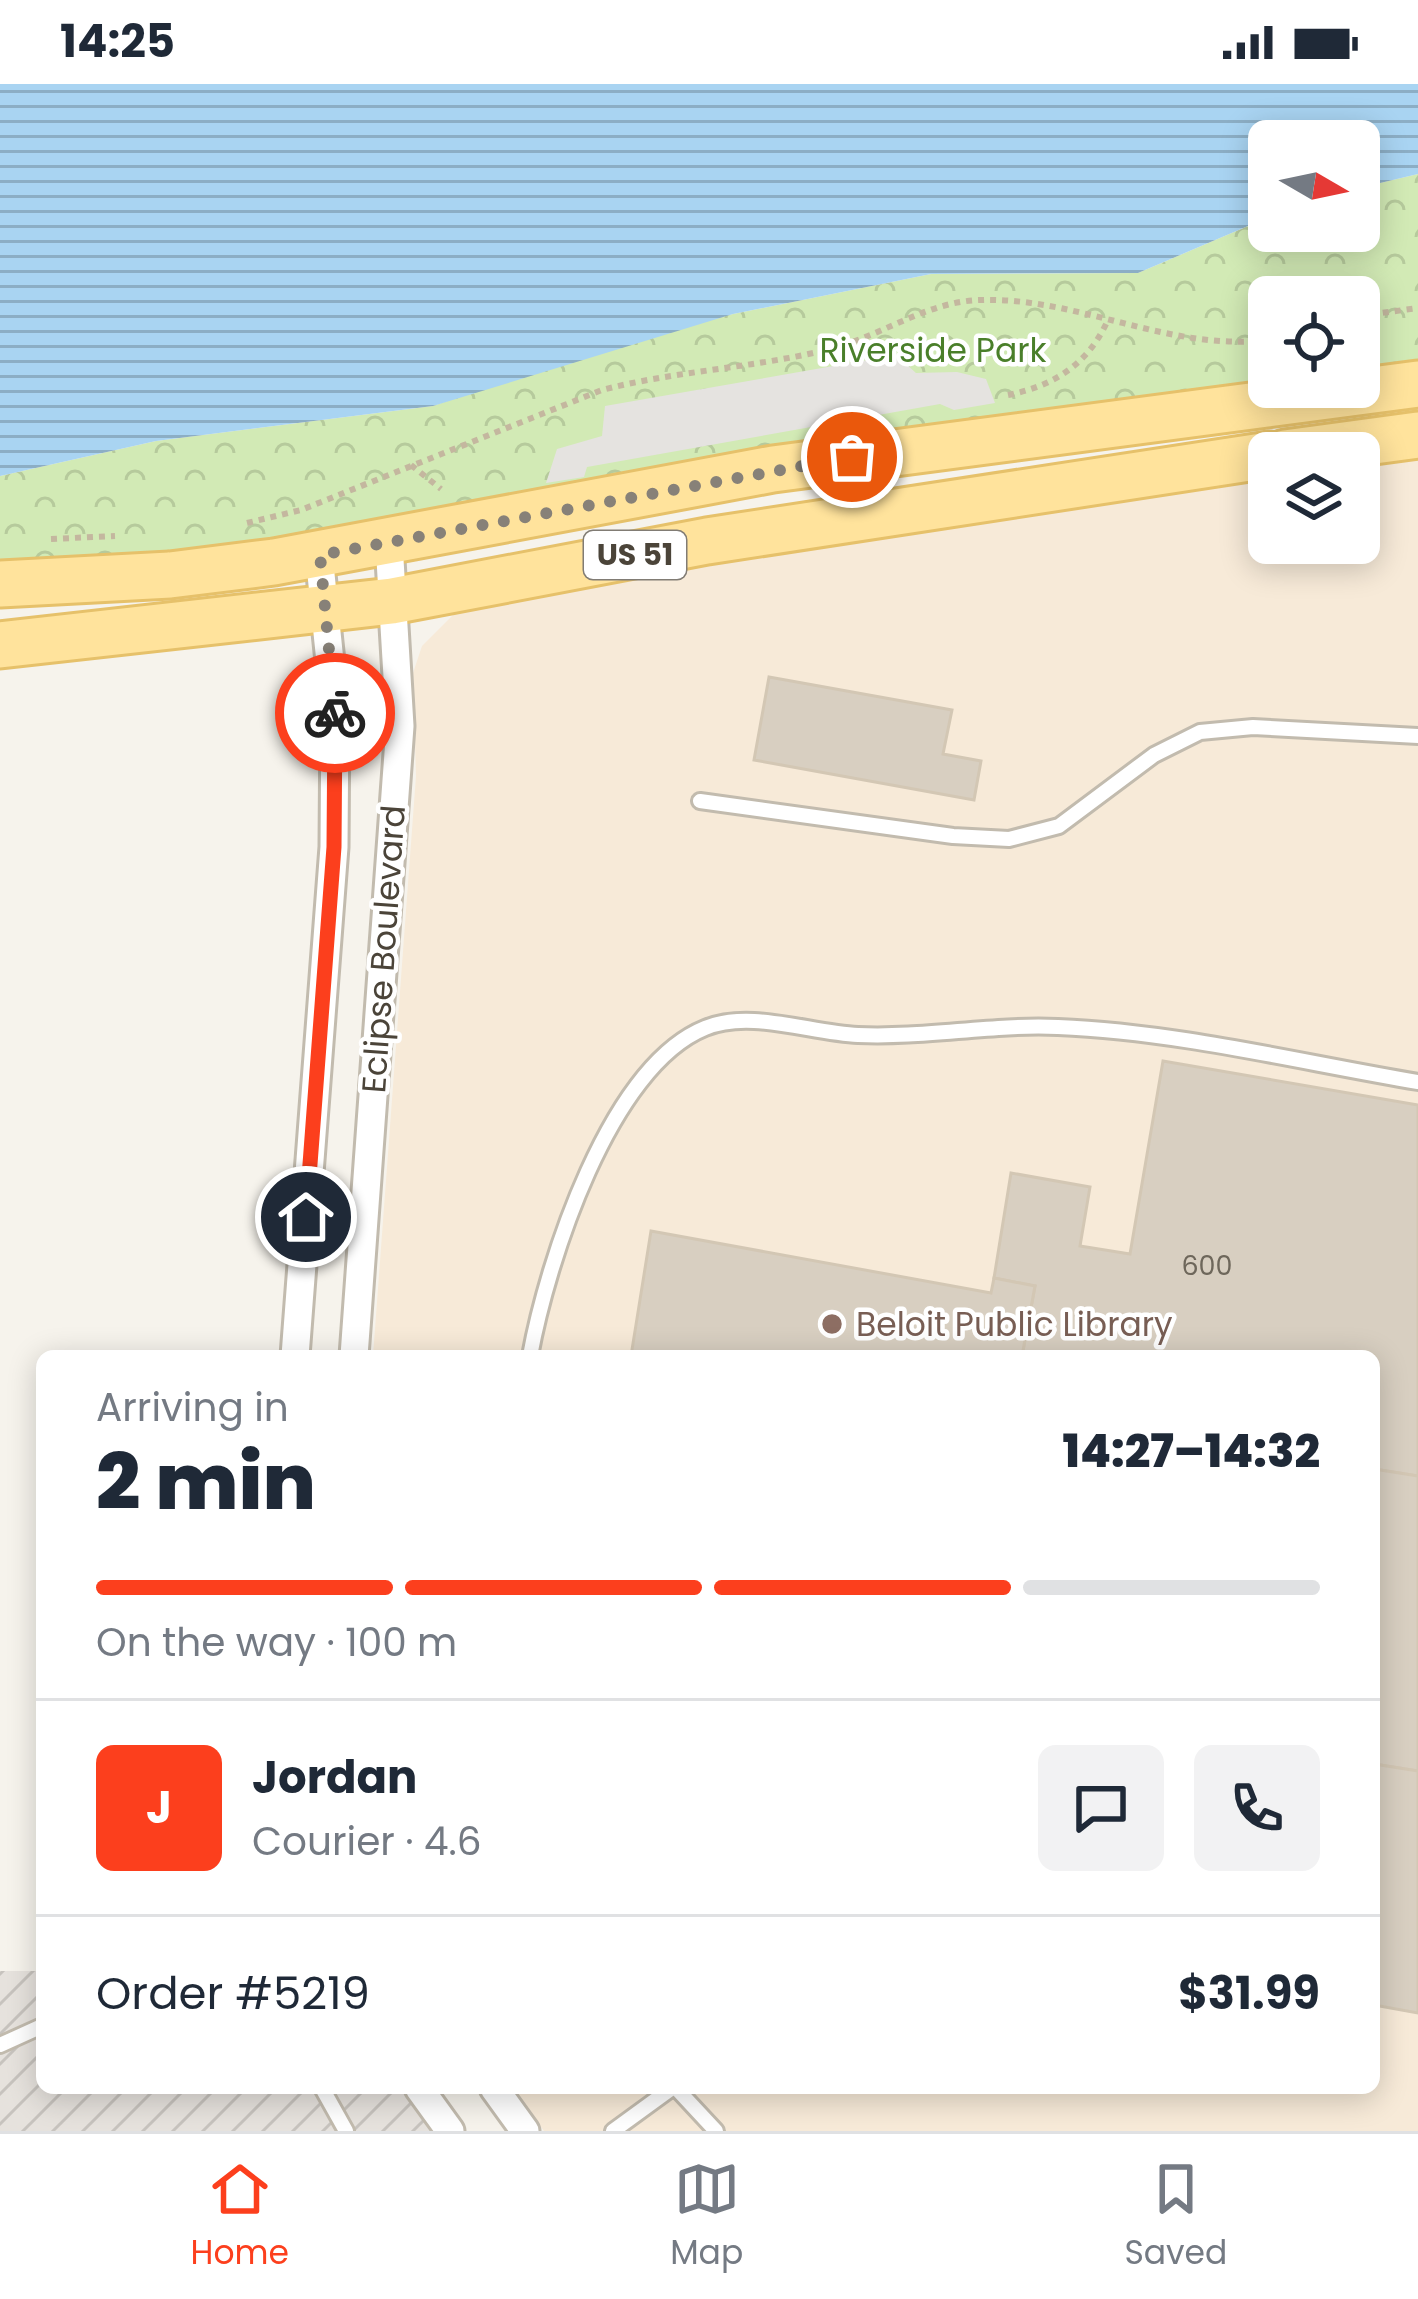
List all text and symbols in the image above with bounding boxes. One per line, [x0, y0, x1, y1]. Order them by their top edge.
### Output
text: 14:25 [60, 10, 175, 73]
north arrow [1248, 120, 1380, 252]
map controls [1248, 120, 1380, 564]
button: locate [1248, 276, 1380, 408]
park label: Riverside Park [819, 327, 1047, 374]
pin [801, 406, 903, 508]
icon: bag [819, 424, 885, 490]
button: layers [1248, 432, 1380, 564]
road number: US 51 [584, 531, 686, 579]
courier [275, 653, 395, 773]
icon: bike [302, 680, 368, 746]
street label: Eclipse Boulevard [350, 803, 417, 1095]
pin [255, 1166, 357, 1268]
icon: home [273, 1184, 339, 1250]
house number: 600 [1181, 1247, 1233, 1284]
place label: Beloit Public Library [856, 1301, 1173, 1348]
marker: Beloit Public Library [819, 1311, 845, 1337]
text: Arriving in [96, 1380, 289, 1435]
text: 14:27–14:32 [1063, 1420, 1320, 1483]
text: 2 min [96, 1427, 316, 1536]
text: On the way · 100 m [96, 1615, 457, 1670]
button: chat [1038, 1745, 1164, 1871]
button: phone [1194, 1745, 1320, 1871]
text: Jordan [252, 1746, 417, 1809]
text: J [146, 1776, 172, 1839]
text: Courier · 4.6 [252, 1814, 481, 1869]
text: Order #5219 [96, 1962, 370, 2025]
text: $31.99 [1178, 1962, 1320, 2025]
tab: Home [191, 2156, 289, 2278]
tab: Map [670, 2156, 743, 2278]
tab: Saved [1124, 2156, 1227, 2278]

